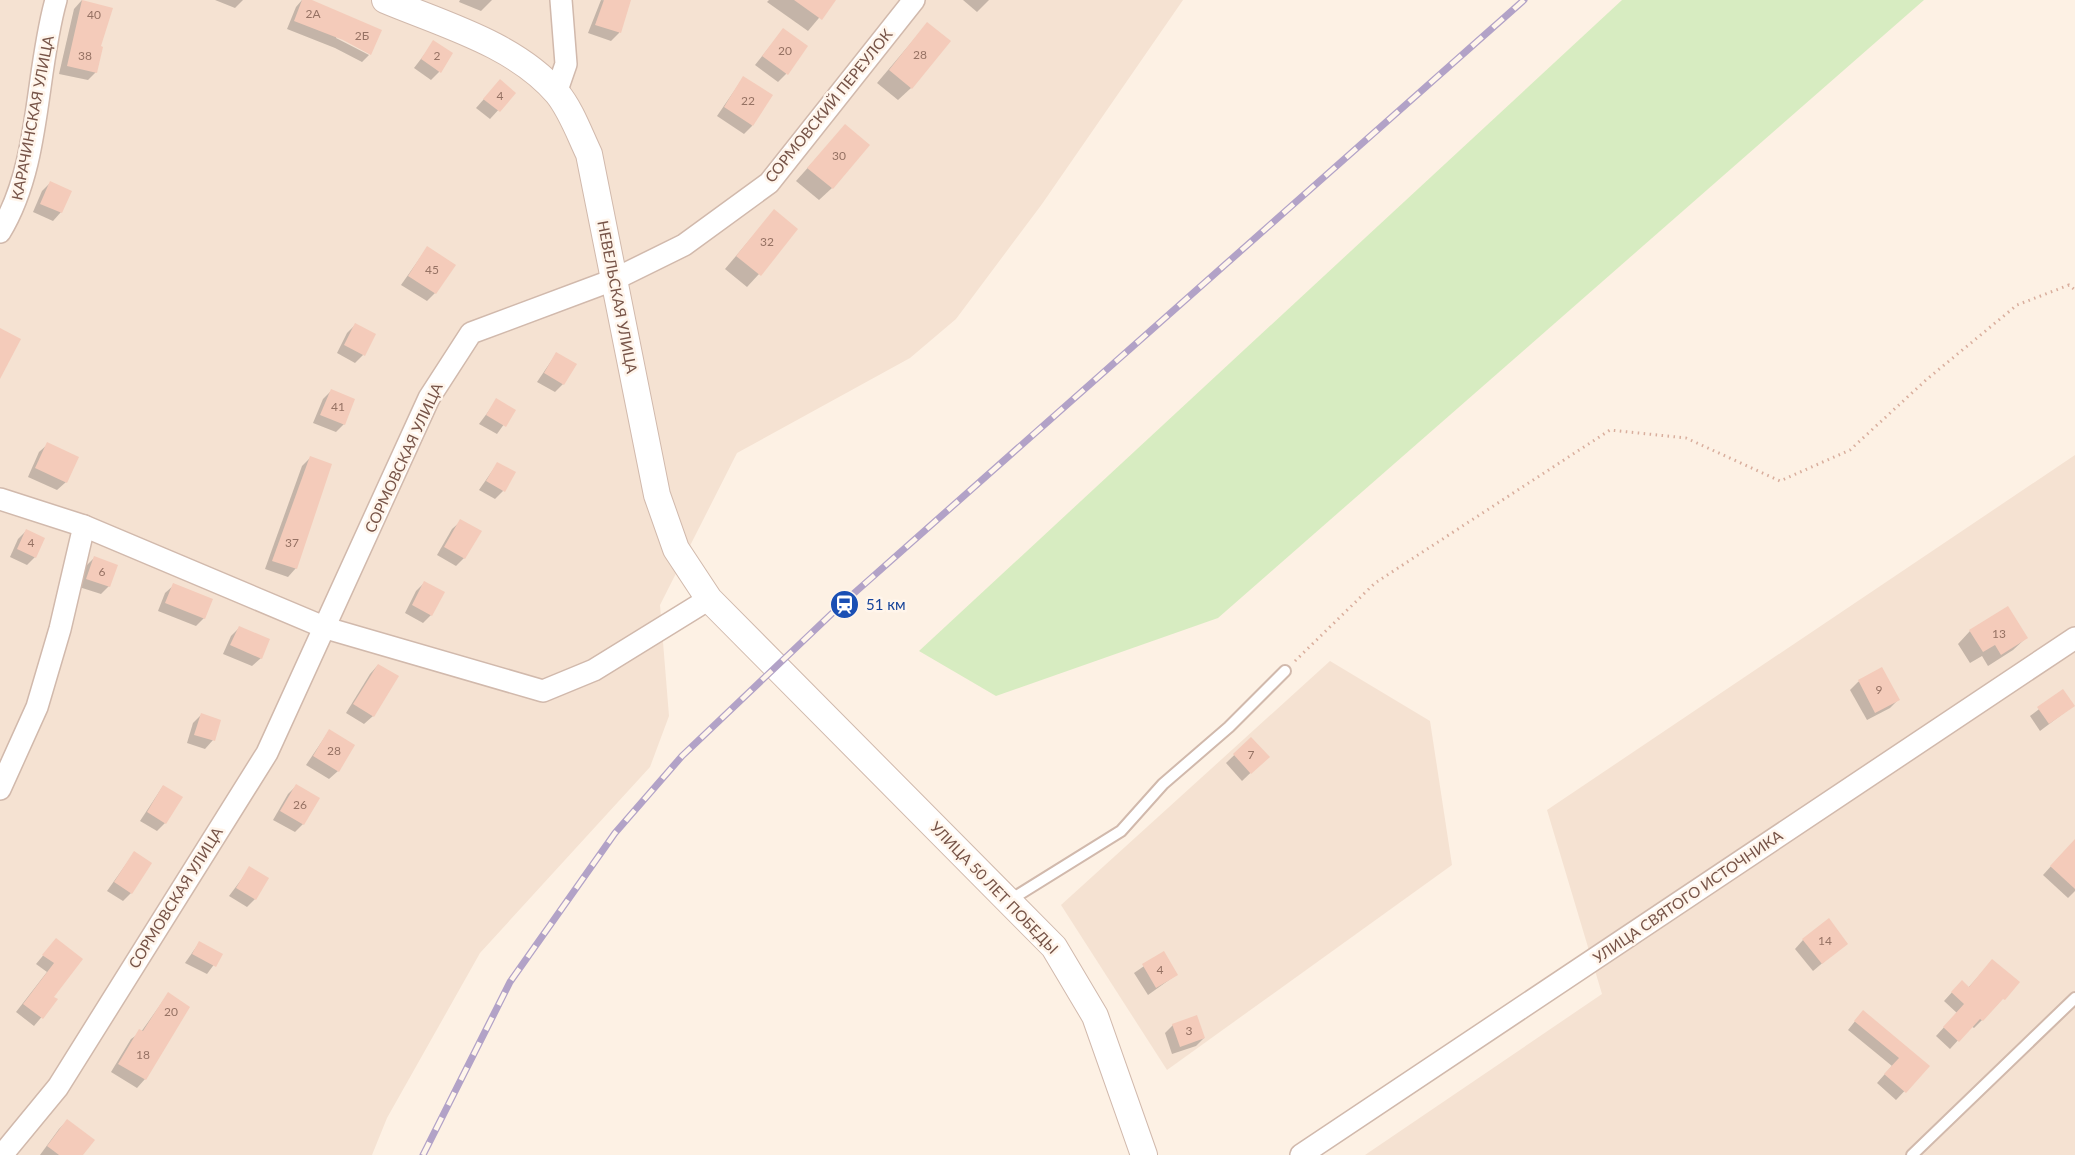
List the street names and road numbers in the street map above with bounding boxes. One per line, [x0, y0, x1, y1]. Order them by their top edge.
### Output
street label: СОРМОВСКИЙ ПЕРЕУЛОК [761, 25, 896, 186]
street label: КАРАЧИНСКАЯ УЛИЦА [7, 33, 57, 202]
street label: НЕВЕЛЬСКАЯ УЛИЦА [594, 219, 642, 376]
street label: СОРМОВСКАЯ УЛИЦА [360, 379, 446, 535]
street label: УЛИЦА 50 ЛЕТ ПОБЕДЫ [927, 818, 1062, 957]
street label: СОРМОВСКАЯ УЛИЦА [124, 823, 226, 971]
street label: УЛИЦА СВЯТОГО ИСТОЧНИКА [1589, 825, 1786, 966]

